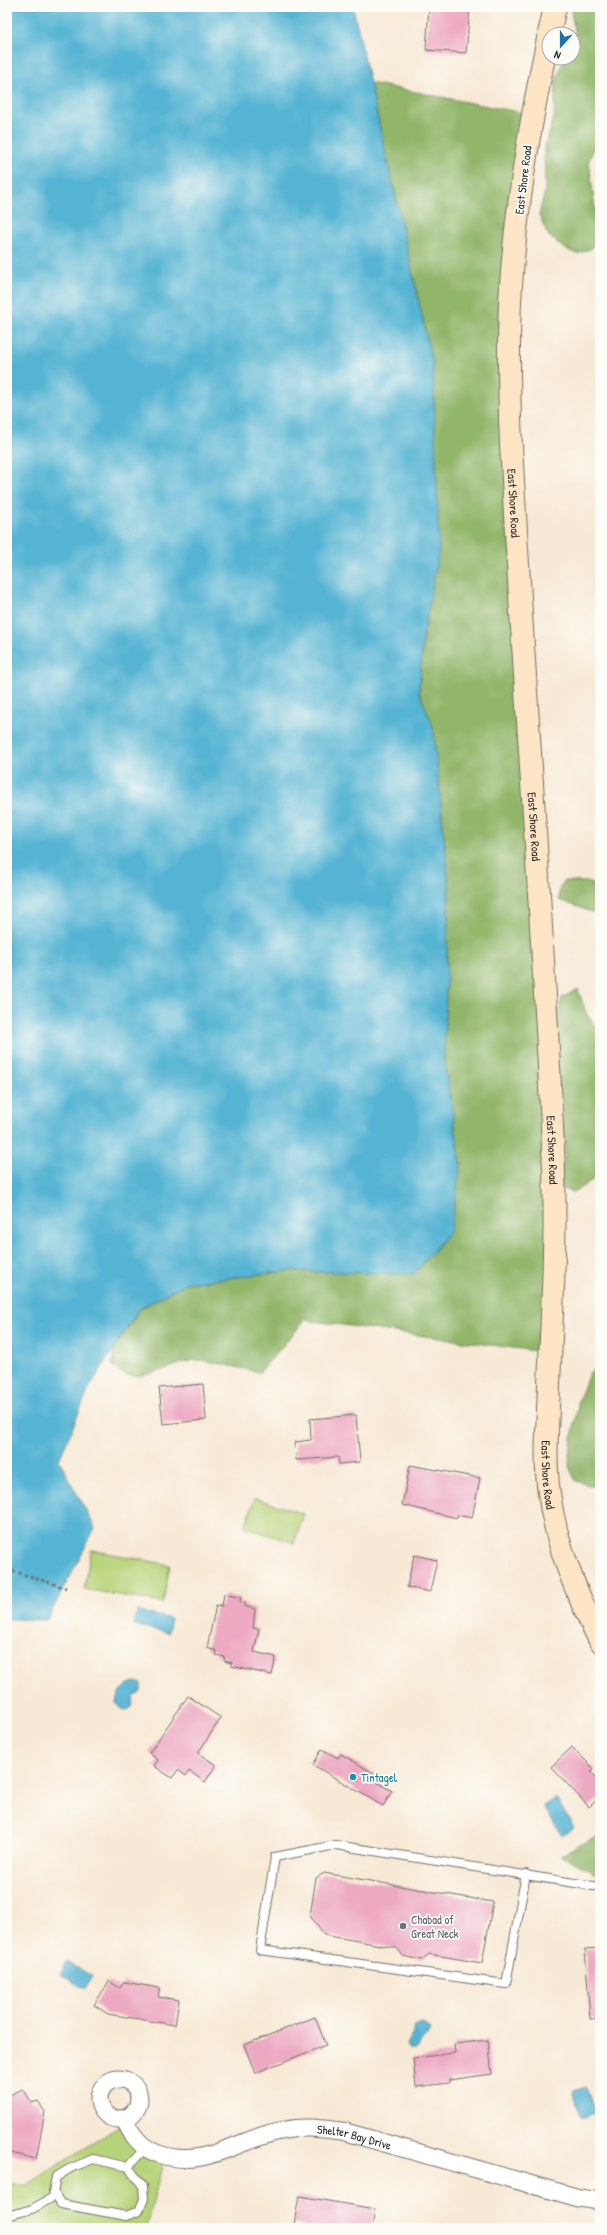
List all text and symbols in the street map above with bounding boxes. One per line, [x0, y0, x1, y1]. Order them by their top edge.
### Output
north arrow [541, 26, 581, 66]
text: N [552, 48, 563, 63]
street label: East Shore Road [510, 145, 536, 215]
street label: East Shore Road [504, 468, 525, 538]
street label: East Shore Road [524, 792, 546, 862]
street label: East Shore Road [543, 1115, 563, 1185]
street label: East Shore Road [538, 1440, 560, 1511]
place label: Tintagel [361, 1769, 398, 1786]
marker: Tintagel [348, 1772, 358, 1782]
place label: Chabad of Great Neck [411, 1911, 459, 1942]
marker: Chabad of Great Neck [398, 1921, 408, 1931]
street label: Shelter Bay Drive [317, 2120, 394, 2153]

